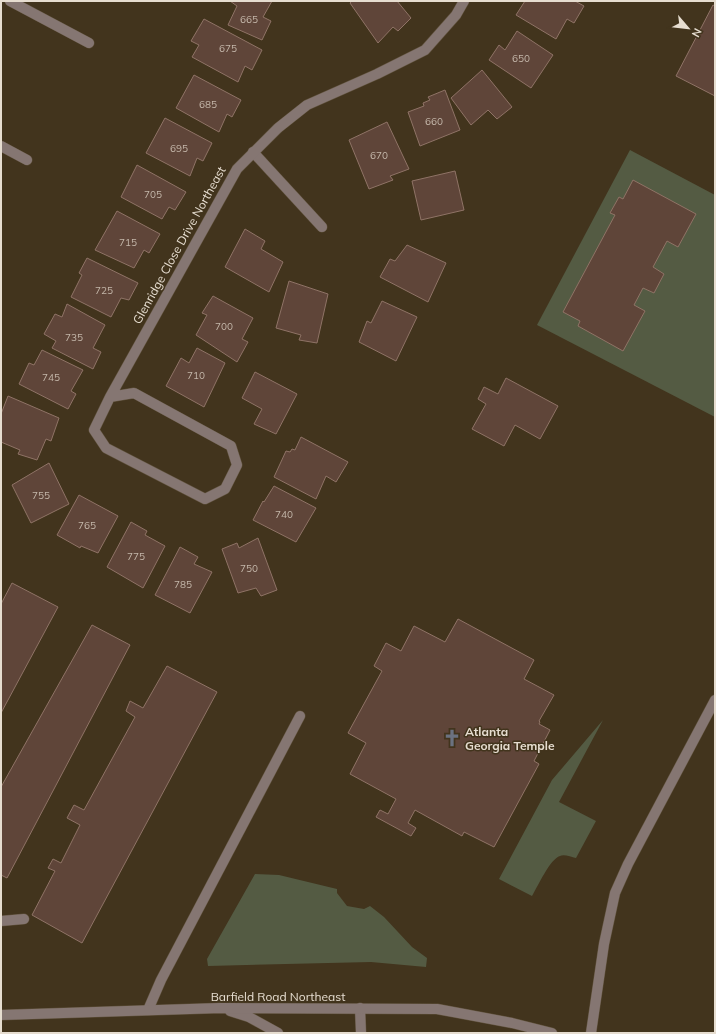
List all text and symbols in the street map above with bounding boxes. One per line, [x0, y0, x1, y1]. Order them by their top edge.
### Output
north arrow [668, 8, 708, 48]
house number: 665 [240, 13, 258, 26]
text: N [689, 26, 705, 40]
house number: 675 [219, 42, 237, 55]
house number: 650 [512, 52, 530, 65]
house number: 685 [199, 98, 217, 111]
house number: 660 [425, 115, 443, 128]
house number: 695 [170, 142, 188, 155]
house number: 670 [370, 149, 388, 162]
street label: Glenridge Close Drive Northeast [129, 164, 229, 326]
house number: 705 [144, 188, 162, 201]
house number: 715 [119, 236, 137, 249]
house number: 725 [95, 284, 113, 297]
house number: 700 [215, 320, 233, 333]
house number: 735 [65, 331, 83, 344]
house number: 710 [187, 369, 205, 382]
house number: 745 [42, 371, 60, 384]
house number: 755 [32, 489, 50, 502]
house number: 740 [275, 508, 293, 521]
house number: 765 [78, 519, 96, 532]
house number: 775 [127, 550, 145, 563]
house number: 750 [240, 562, 258, 575]
house number: 785 [174, 578, 192, 591]
place label: Atlanta Georgia Temple [465, 724, 555, 753]
church icon: Atlanta Georgia Temple [442, 728, 462, 748]
street label: Barfield Road Northeast [211, 989, 345, 1004]

